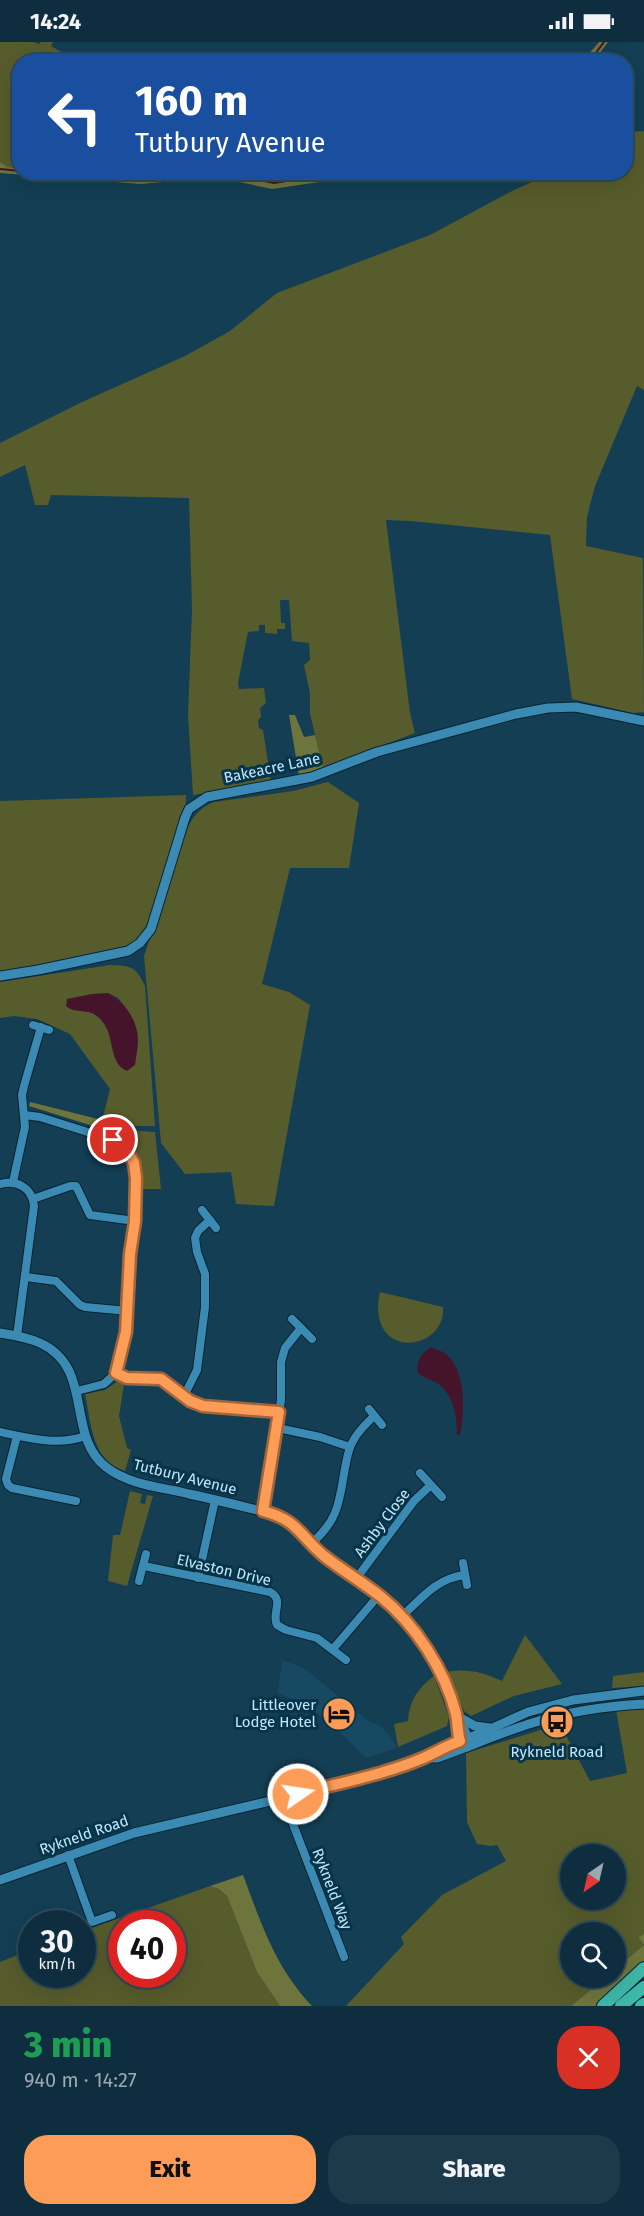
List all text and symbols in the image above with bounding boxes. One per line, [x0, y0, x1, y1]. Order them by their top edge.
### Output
text: 14:24 [30, 8, 81, 35]
text: 160 m [135, 76, 248, 126]
icon: left [36, 78, 114, 156]
text: Tutbury Avenue [135, 127, 326, 159]
street label: Bakeacre Lane [222, 749, 322, 787]
pin [87, 1114, 138, 1165]
icon: arrive [96, 1123, 129, 1156]
street label: Tutbury Avenue [131, 1455, 239, 1499]
street label: Ashby Close [350, 1485, 414, 1561]
street label: Elvaston Drive [175, 1550, 273, 1590]
place label: Littleover Lodge Hotel [235, 1696, 317, 1731]
hotel icon: Littleover Lodge Hotel [321, 1696, 357, 1732]
bus stop icon: Rykneld Road [539, 1704, 575, 1740]
place label: Rykneld Road [511, 1743, 603, 1761]
position arrow [266, 1762, 330, 1826]
street label: Rykneld Road [37, 1811, 131, 1859]
north arrow [560, 1844, 626, 1910]
map controls [560, 1844, 626, 1988]
street label: Rykneld Way [308, 1846, 356, 1933]
speed limit sign: 40 [108, 1910, 186, 1988]
button: search [560, 1922, 626, 1988]
text: 30 [40, 1924, 74, 1960]
text: km/h [38, 1955, 76, 1973]
text: 3 min [24, 2023, 112, 2067]
button: close [557, 2026, 620, 2089]
text: 940 m · 14:27 [24, 2068, 137, 2092]
button: Exit [24, 2135, 316, 2204]
button: Share [328, 2135, 620, 2204]

